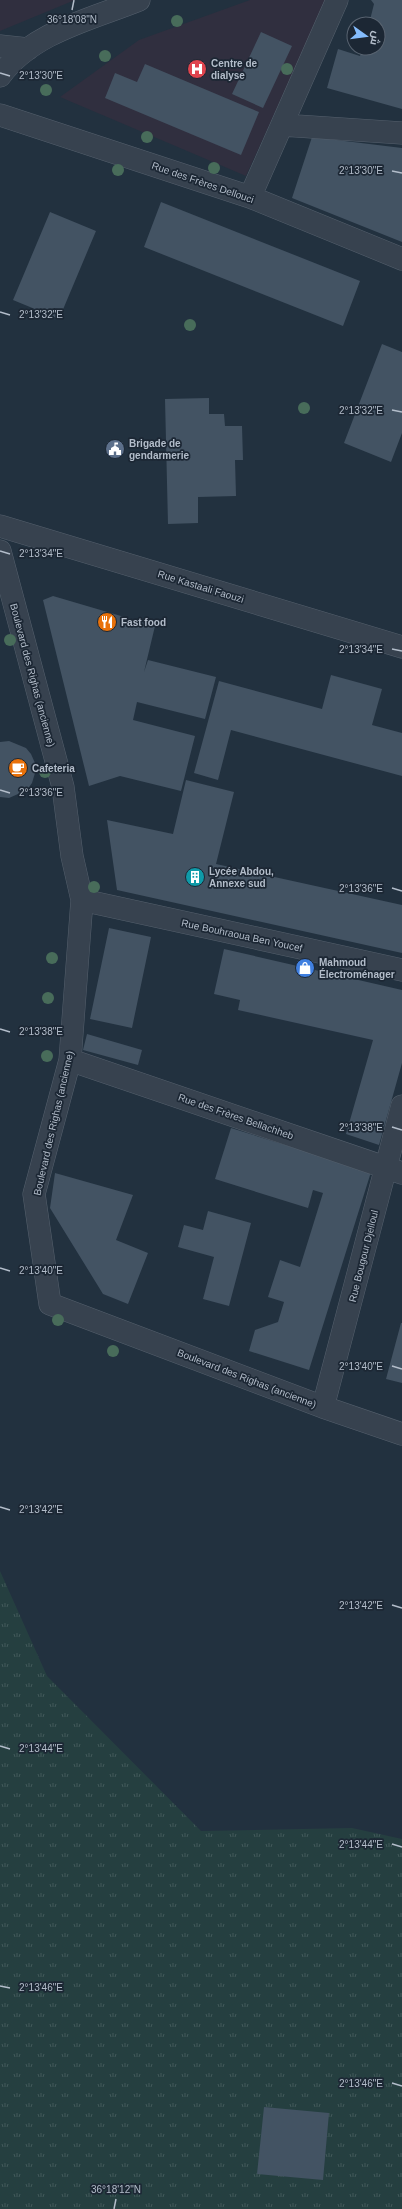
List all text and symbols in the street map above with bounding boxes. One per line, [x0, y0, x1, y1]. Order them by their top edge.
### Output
text: 36°18'08"N [47, 14, 97, 25]
north arrow [346, 16, 386, 56]
text: ش [367, 30, 383, 47]
hospital icon: Centre de dialyse [186, 58, 208, 80]
place label: Centre de dialyse [211, 58, 258, 81]
text: 2°13'30"E [19, 70, 63, 81]
street label: Rue des Frères Dellouci [150, 160, 255, 205]
text: 2°13'30"E [339, 165, 383, 176]
text: 2°13'32"E [19, 309, 63, 320]
text: 2°13'32"E [339, 405, 383, 416]
public building icon: Brigade de gendarmerie [104, 438, 126, 460]
place label: Brigade de gendarmerie [129, 438, 189, 461]
text: 2°13'34"E [19, 548, 63, 559]
street label: Rue Kastaali Faouzi [156, 568, 245, 605]
street label: Boulevard des Righas (ancienne) [8, 602, 57, 748]
restaurant icon: Fast food [96, 611, 118, 633]
place label: Fast food [121, 617, 166, 628]
text: 2°13'34"E [339, 644, 383, 655]
cafe icon: Cafeteria [7, 757, 29, 779]
place label: Cafeteria [32, 763, 75, 774]
text: 2°13'36"E [19, 787, 63, 798]
building icon: Lycée Abdou, Annexe sud [184, 866, 206, 888]
place label: Lycée Abdou, Annexe sud [209, 866, 274, 889]
text: 2°13'36"E [339, 883, 383, 894]
street label: Rue Bouhraoua Ben Youcef [180, 917, 304, 954]
shop icon: Mahmoud Électroménager [294, 957, 316, 979]
place label: Mahmoud Électroménager [319, 957, 395, 980]
text: 2°13'38"E [19, 1026, 63, 1037]
street label: Boulevard des Righas (ancienne) [31, 1050, 75, 1196]
street label: Rue des Frères Bellachheb [177, 1092, 295, 1142]
text: 2°13'38"E [339, 1122, 383, 1133]
street label: Rue Bougour Djelloul [347, 1209, 380, 1303]
text: 2°13'40"E [19, 1265, 63, 1276]
street label: Boulevard des Righas (ancienne) [176, 1347, 318, 1410]
text: 2°13'40"E [339, 1361, 383, 1372]
text: 2°13'42"E [19, 1504, 63, 1515]
text: 2°13'42"E [339, 1600, 383, 1611]
text: 2°13'44"E [19, 1743, 63, 1754]
text: 2°13'44"E [339, 1839, 383, 1850]
text: 2°13'46"E [19, 1982, 63, 1993]
text: 2°13'46"E [339, 2078, 383, 2089]
text: 36°18'12"N [91, 2184, 141, 2195]

